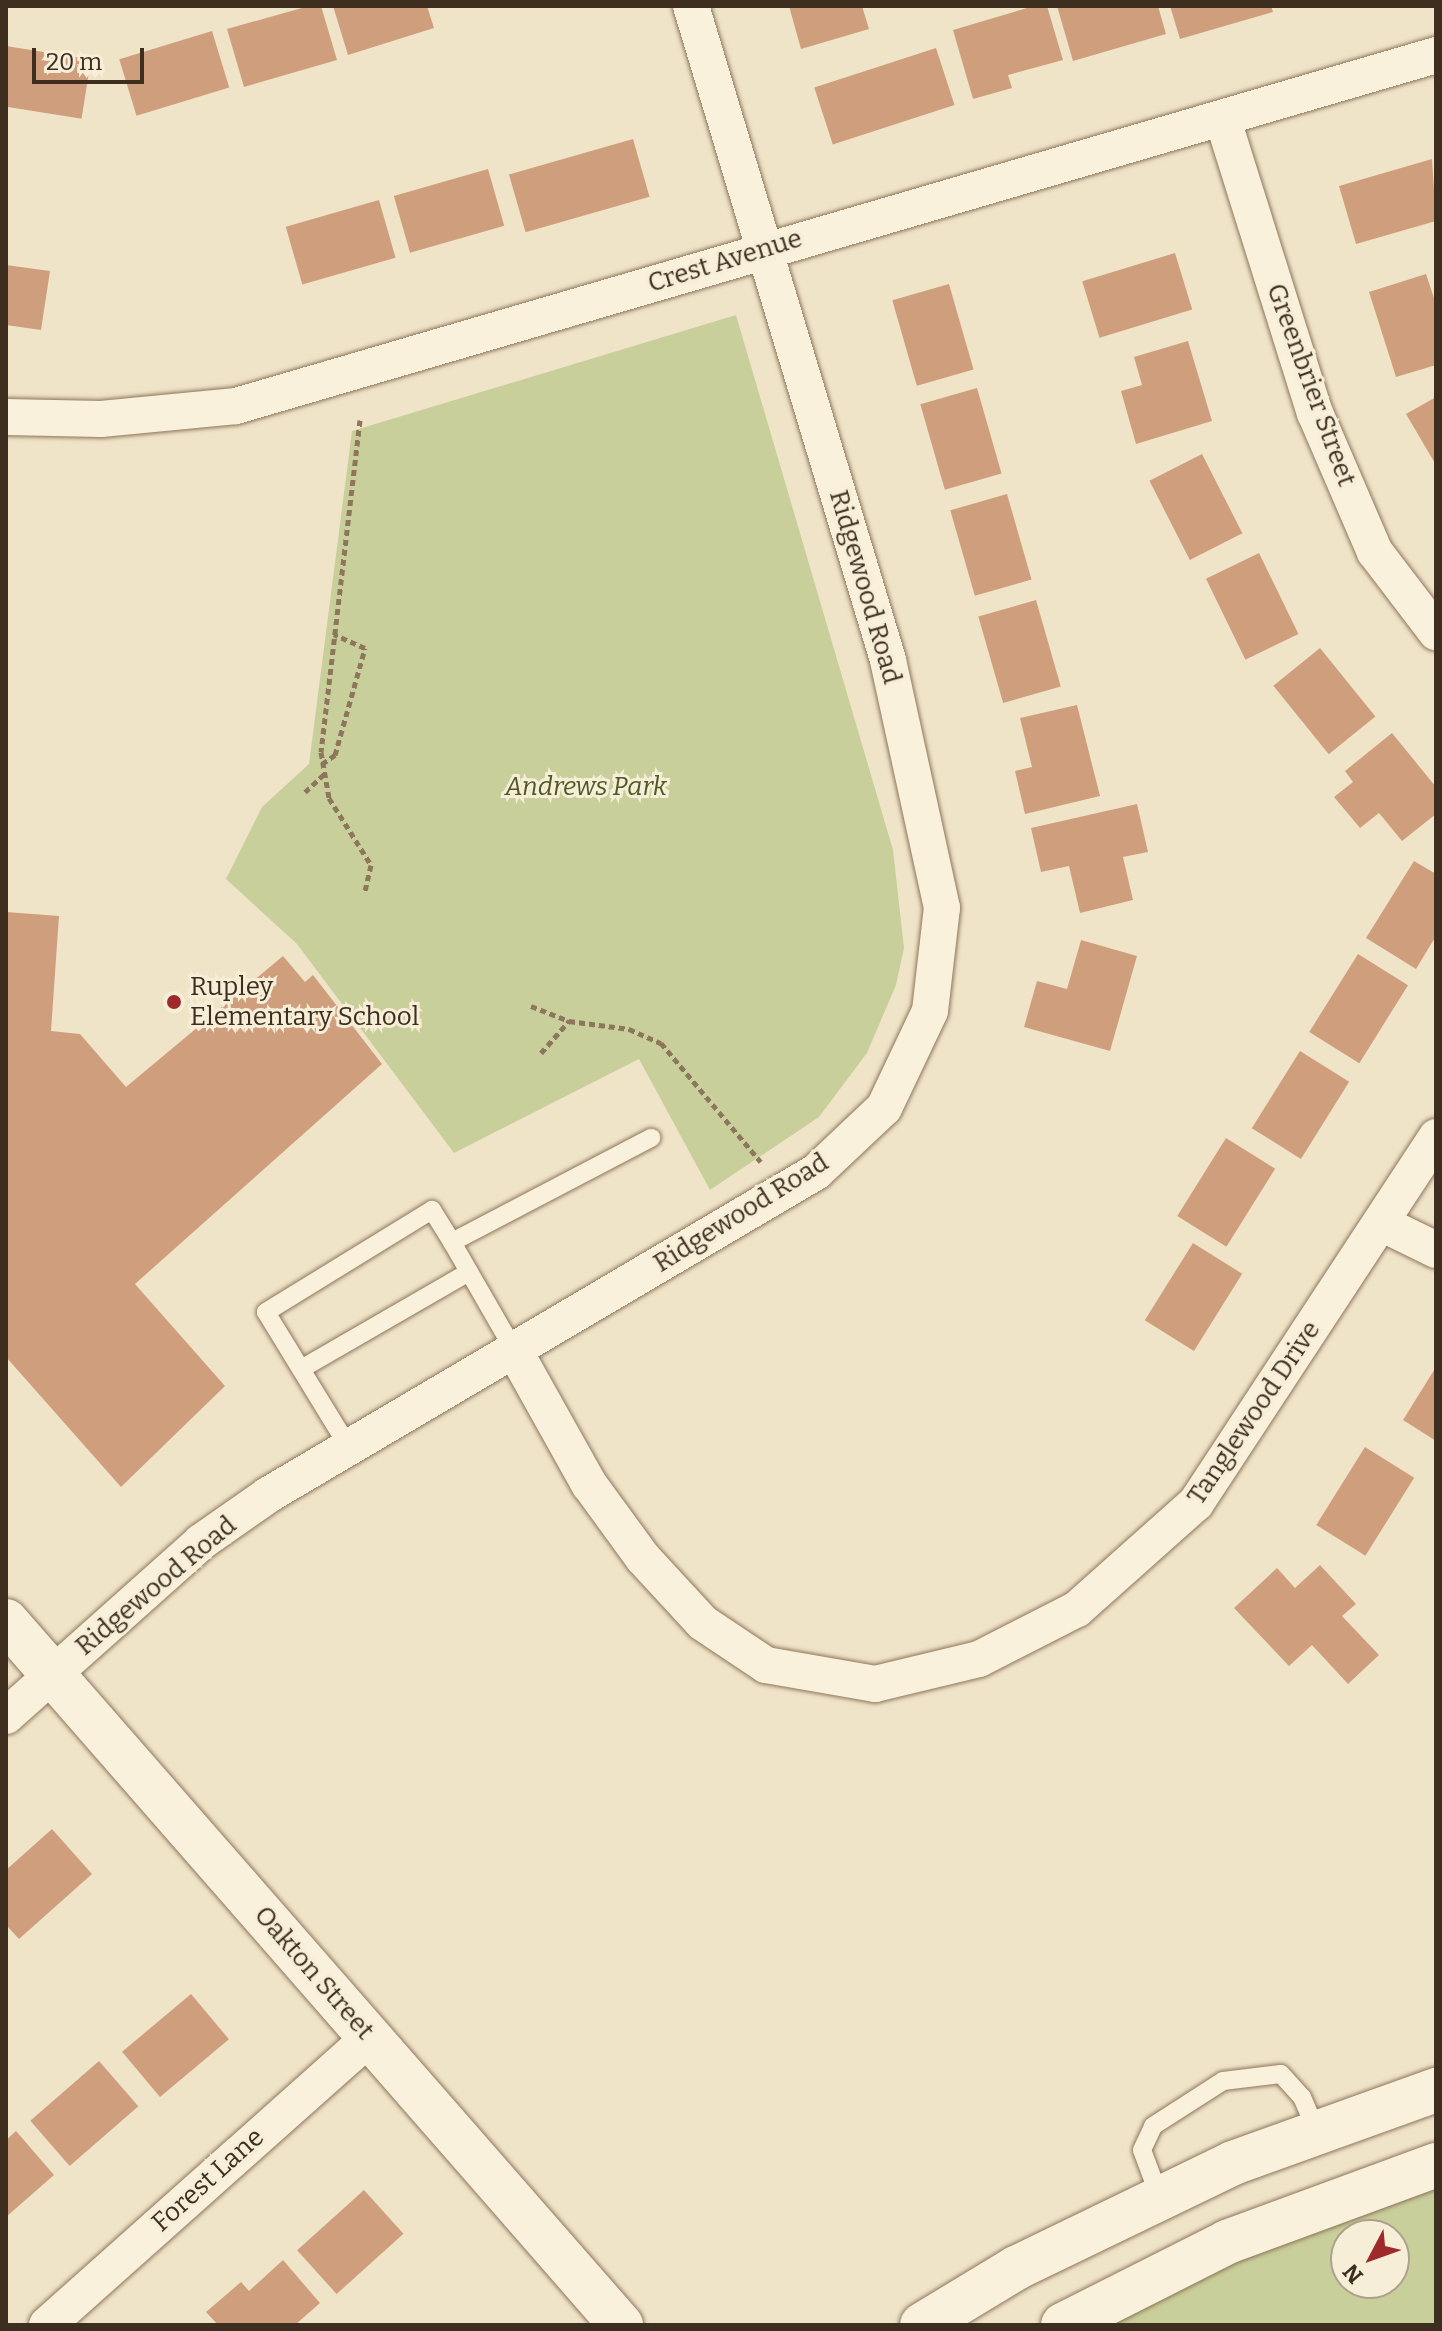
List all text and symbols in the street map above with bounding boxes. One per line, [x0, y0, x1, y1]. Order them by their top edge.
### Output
scale bar [36, 32, 148, 82]
text: 20 m [46, 48, 102, 76]
street label: Crest Avenue [644, 223, 806, 299]
street label: Greenbrier Street [1260, 279, 1362, 491]
street label: Ridgewood Road [822, 487, 908, 687]
park label: Andrews Park [505, 771, 667, 803]
place label: Rupley Elementary School [190, 971, 419, 1032]
marker: Rupley Elementary School [165, 993, 183, 1011]
street label: Ridgewood Road [648, 1147, 834, 1279]
street label: Tanglewood Drive [1181, 1315, 1327, 1511]
street label: Ridgewood Road [69, 1510, 243, 1662]
street label: Oakton Street [248, 1900, 380, 2046]
street label: Forest Lane [146, 2122, 270, 2238]
north arrow [1330, 2219, 1410, 2299]
text: N [1337, 2259, 1369, 2289]

